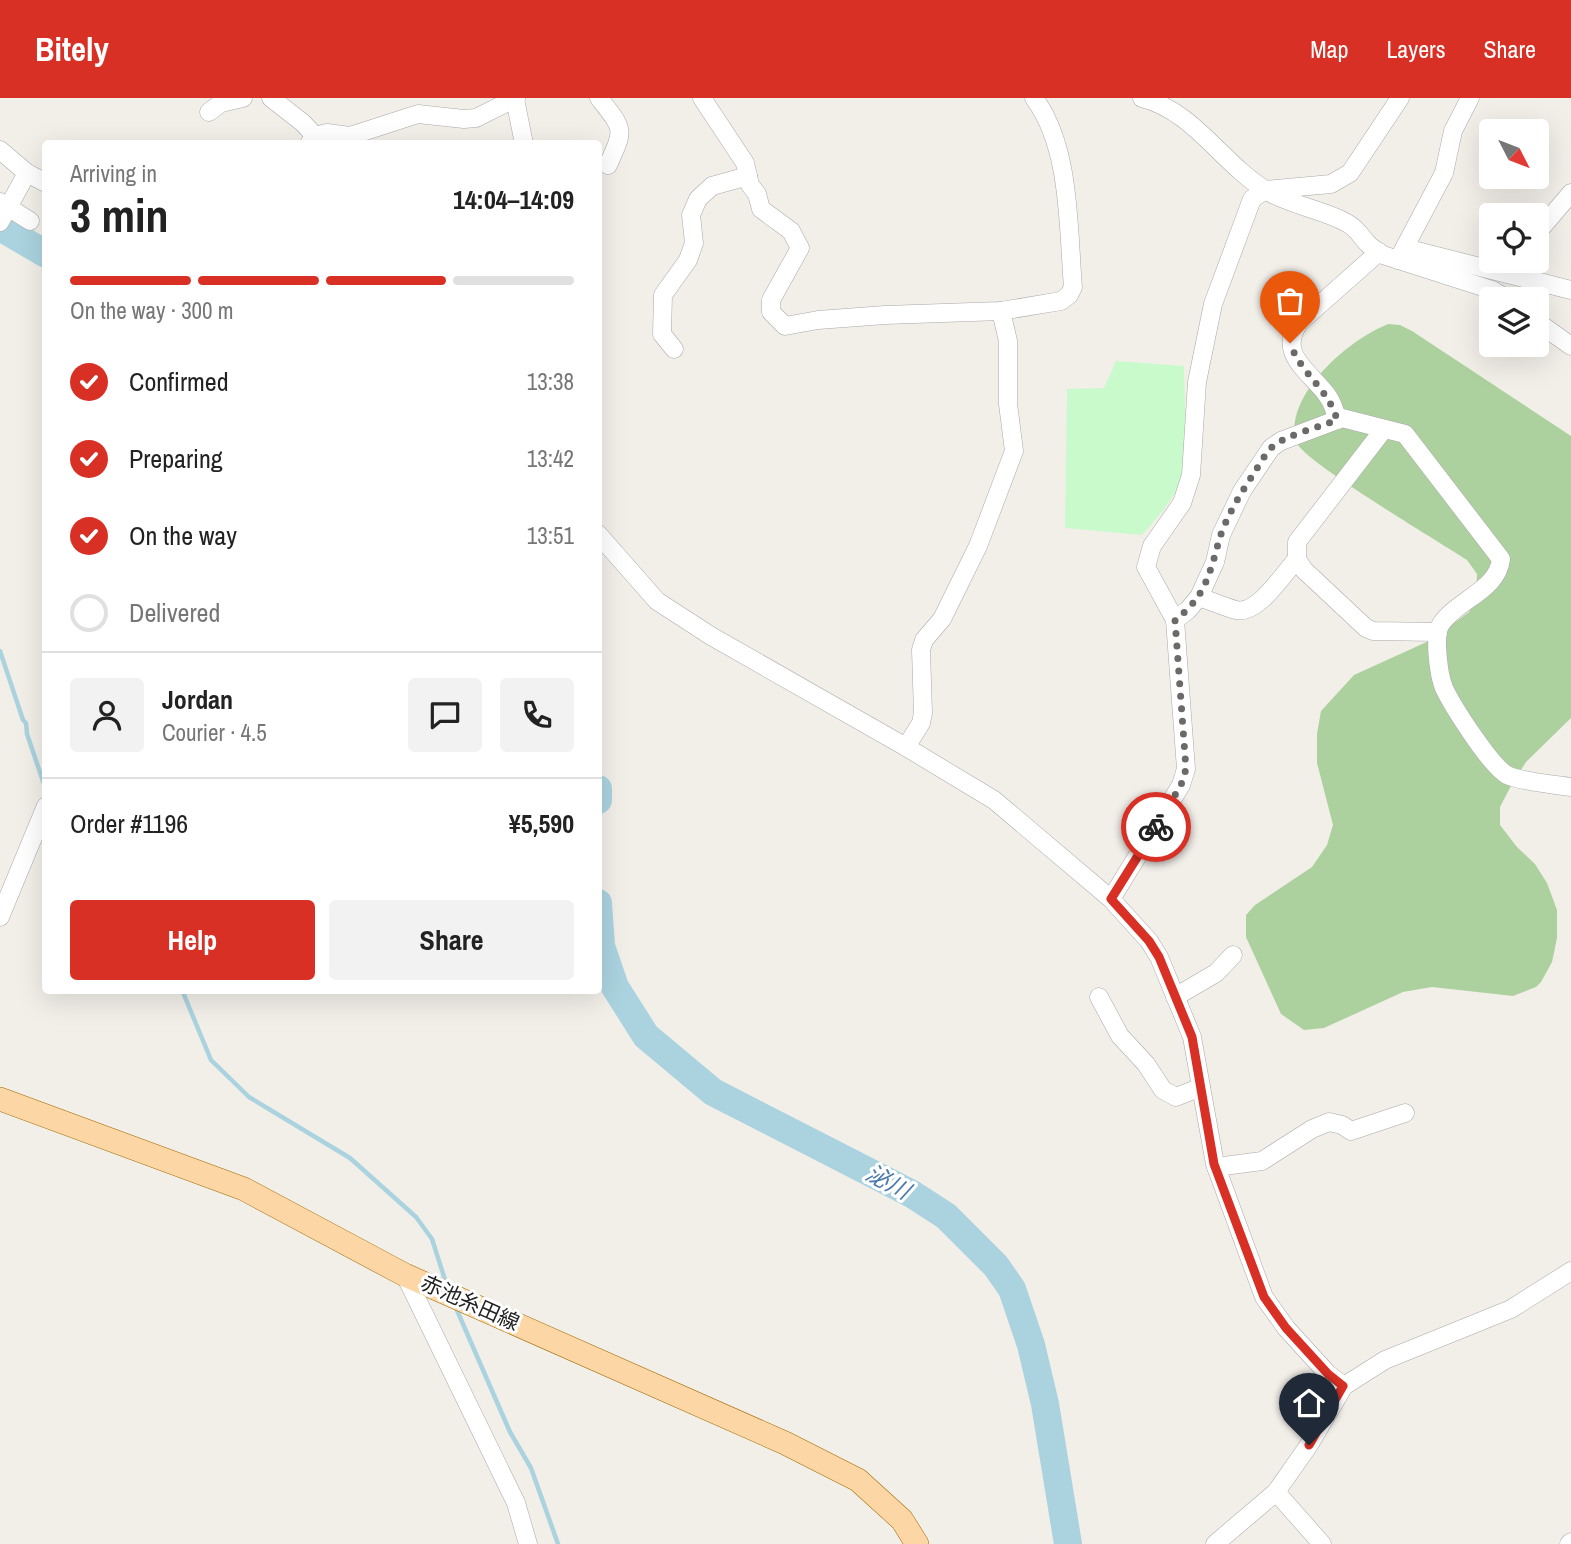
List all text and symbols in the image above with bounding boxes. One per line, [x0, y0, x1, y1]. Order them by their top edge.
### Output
text: Bitely [35, 27, 109, 71]
text: Map [1310, 33, 1348, 65]
text: Layers [1386, 33, 1445, 65]
text: Share [1483, 33, 1536, 65]
north arrow [1479, 119, 1549, 189]
map controls [1479, 119, 1549, 357]
text: Arriving in [70, 158, 157, 189]
text: 14:04–14:09 [453, 182, 574, 217]
text: 3 min [70, 184, 169, 246]
button: locate [1479, 203, 1549, 273]
pin [1260, 271, 1320, 343]
icon: bag [1271, 282, 1309, 320]
button: layers [1479, 287, 1549, 357]
text: On the way · 300 m [70, 295, 234, 326]
icon: check [70, 363, 108, 401]
text: Confirmed [129, 364, 229, 399]
text: 13:38 [527, 366, 574, 397]
icon: check [70, 440, 108, 478]
text: Preparing [129, 441, 223, 476]
text: 13:42 [527, 443, 574, 474]
icon: check [70, 517, 108, 555]
text: On the way [129, 518, 237, 553]
text: 13:51 [527, 520, 574, 551]
text: Delivered [129, 595, 220, 630]
button: person [70, 678, 144, 752]
button: chat [408, 678, 482, 752]
button: phone [500, 678, 574, 752]
text: Jordan [162, 682, 233, 717]
text: Courier · 4.5 [162, 717, 267, 748]
courier [1121, 792, 1191, 862]
text: Order #1196 [70, 806, 188, 841]
text: ¥5,590 [509, 806, 574, 841]
icon: bike [1137, 808, 1175, 846]
button: Help [70, 900, 315, 980]
button: Share [329, 900, 574, 980]
water label: 泌川 [861, 1157, 918, 1207]
street label: 赤池糸田線 [416, 1268, 524, 1337]
pin [1279, 1373, 1339, 1445]
icon: home [1290, 1384, 1328, 1422]

